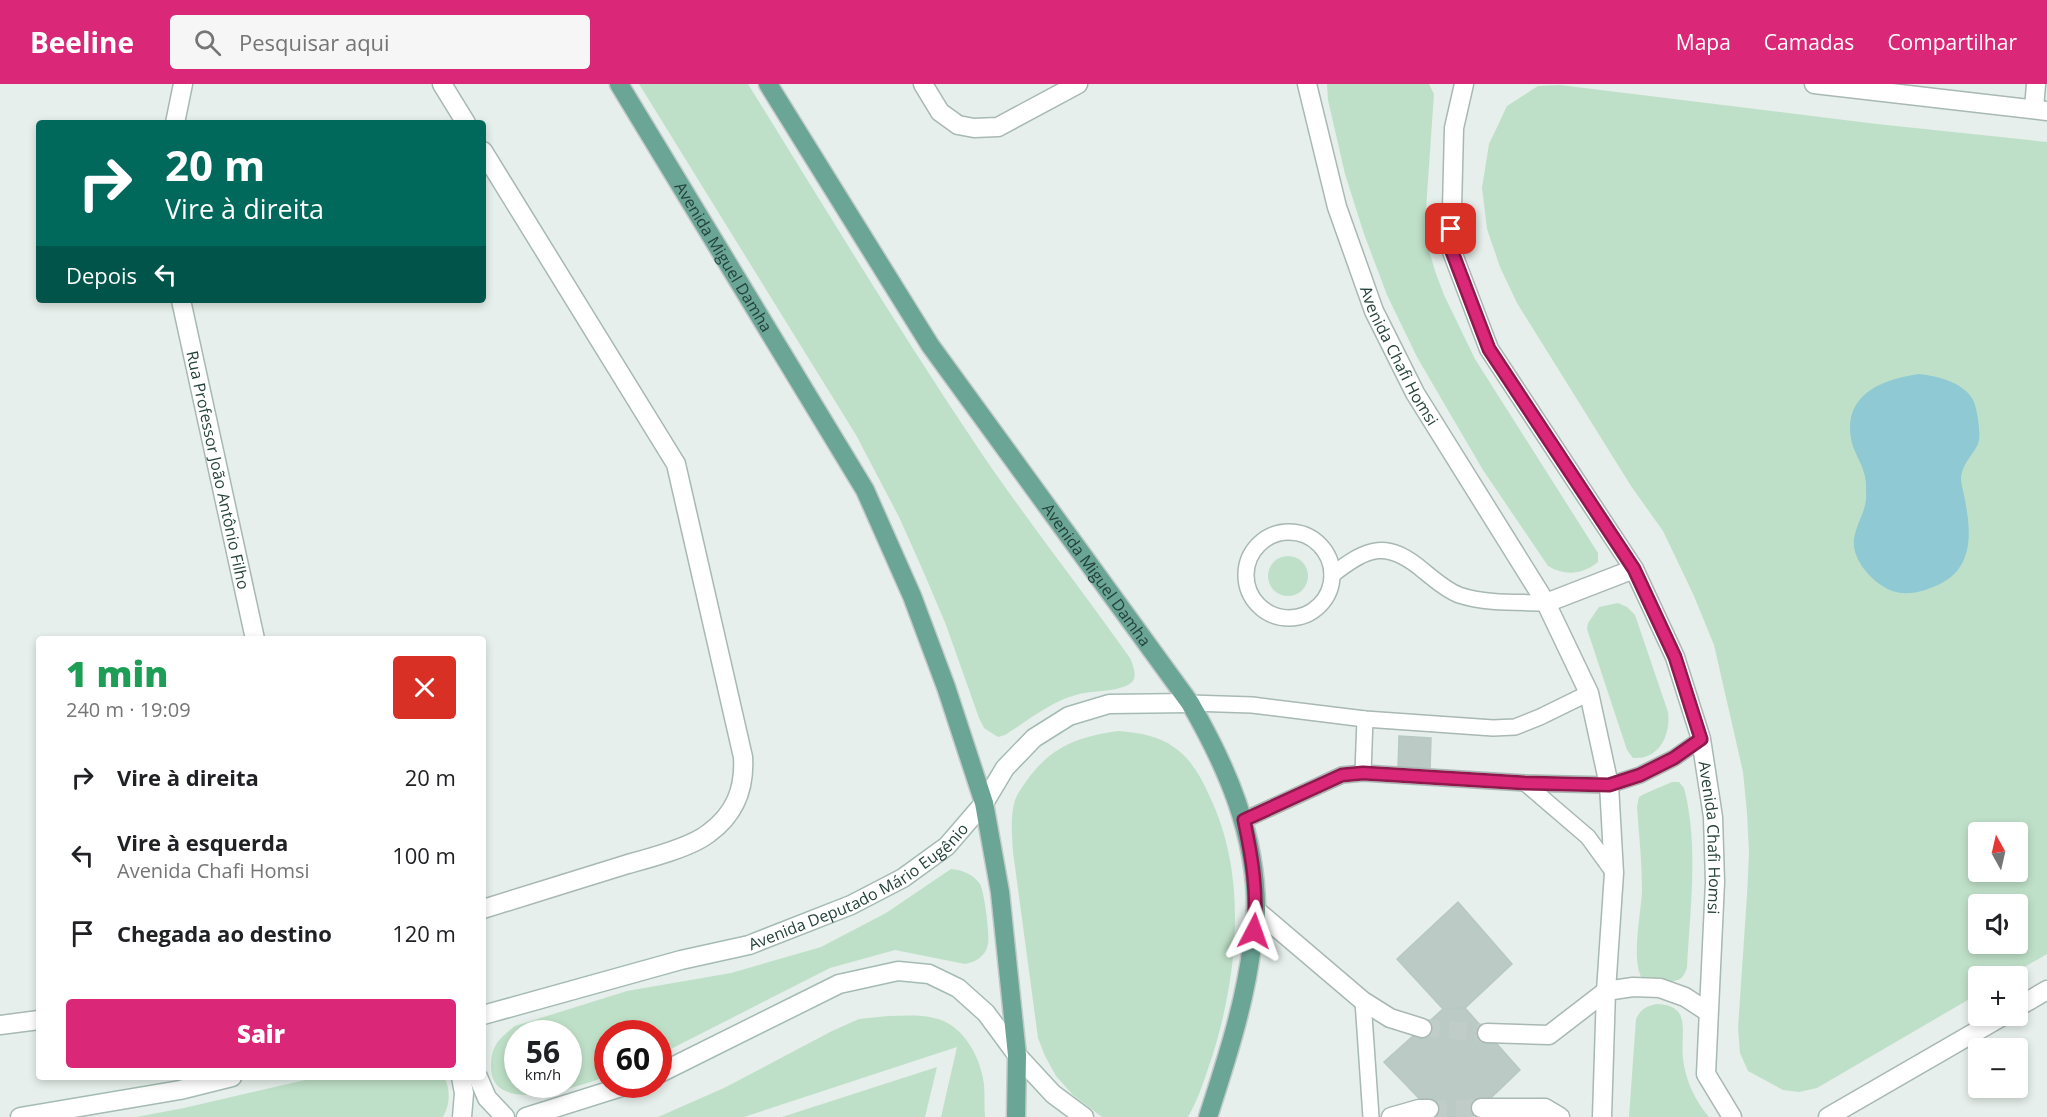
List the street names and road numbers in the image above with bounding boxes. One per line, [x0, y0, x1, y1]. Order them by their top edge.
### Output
street label: Avenida Miguel Damha [670, 178, 778, 336]
street label: Avenida Chafi Homsi [1355, 283, 1444, 430]
street label: Rua Professor João Antônio Filho [181, 349, 255, 591]
street label: Avenida Miguel Damha [1037, 499, 1156, 651]
street label: Avenida Chafi Homsi [1694, 759, 1726, 915]
street label: Avenida Deputado Mário Eugênio [745, 818, 973, 955]

